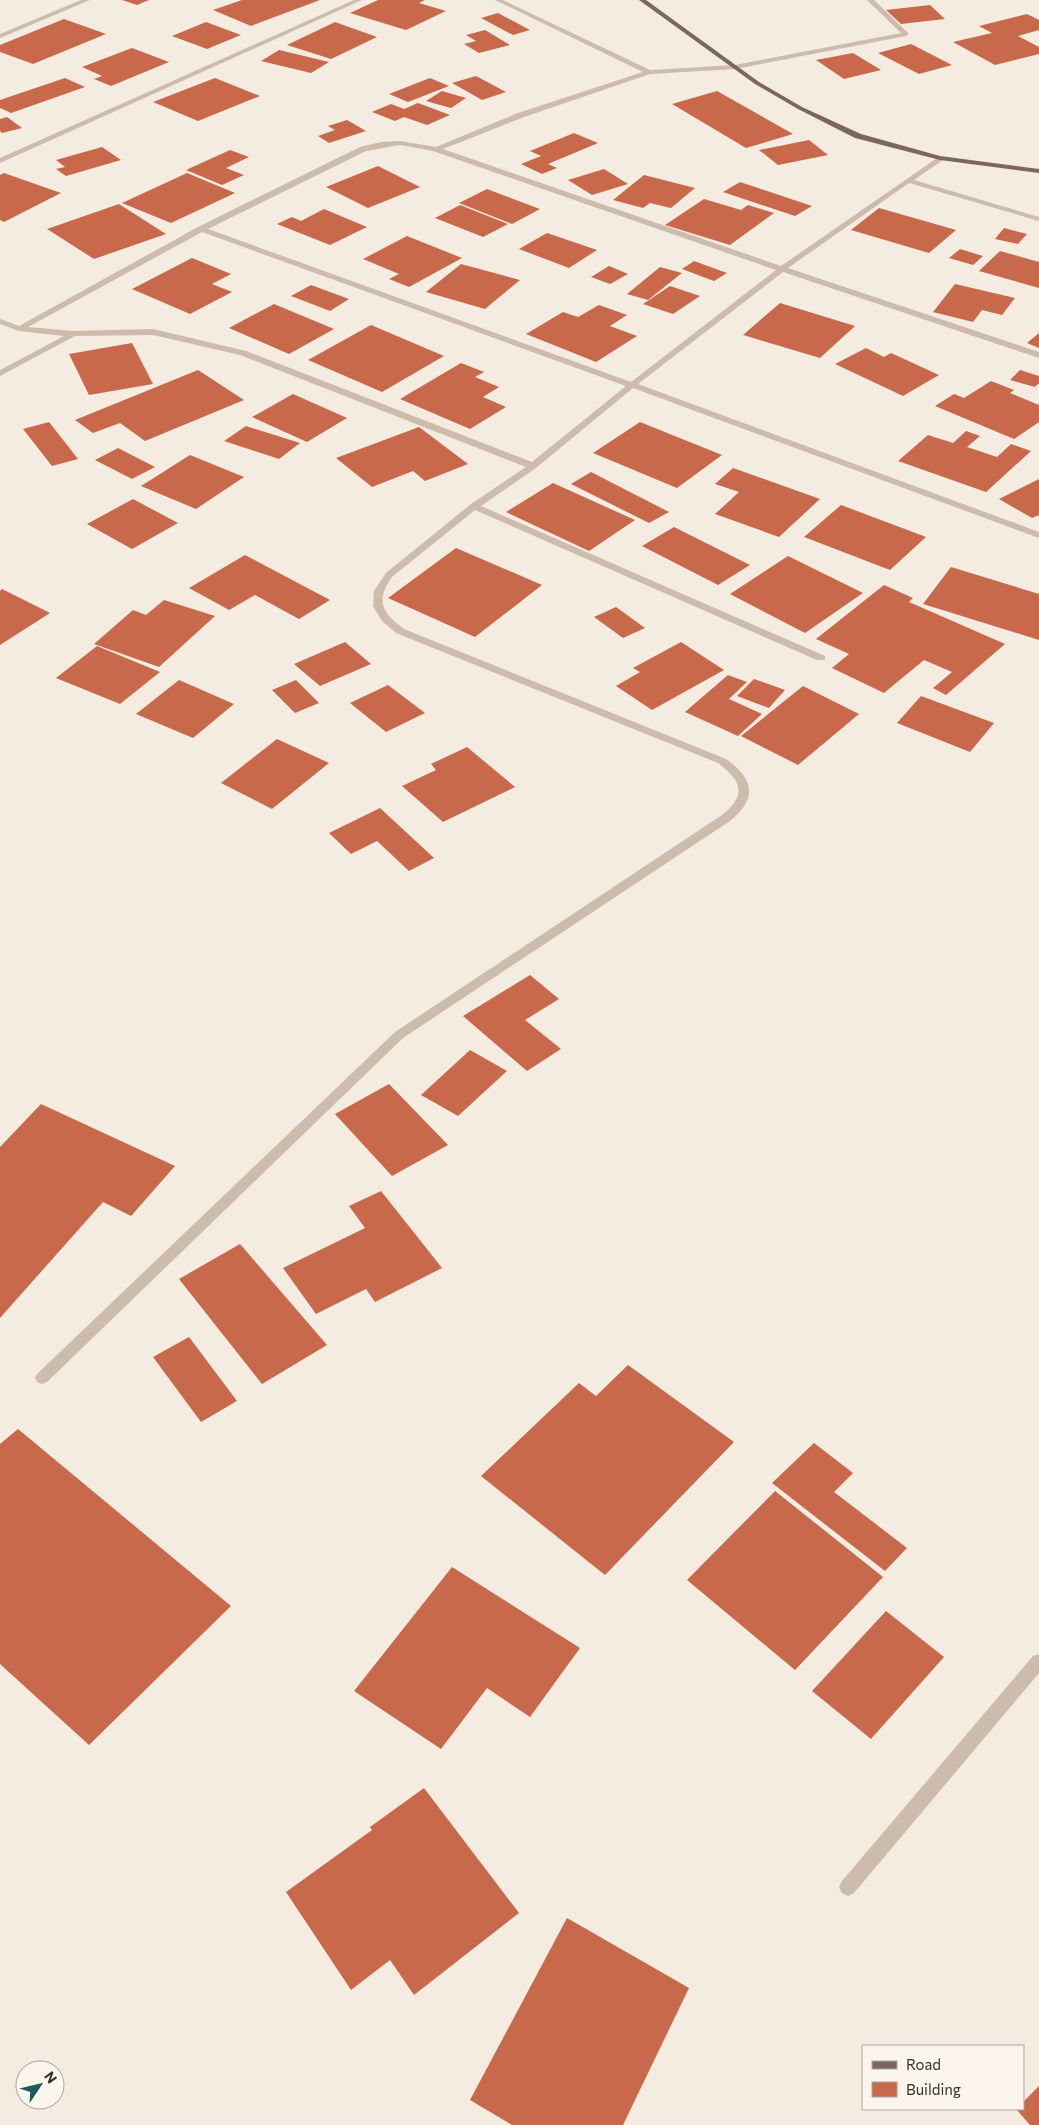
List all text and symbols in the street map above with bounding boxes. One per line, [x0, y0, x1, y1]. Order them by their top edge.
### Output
legend [862, 2045, 1024, 2110]
text: Road [906, 2055, 941, 2073]
north arrow [15, 2060, 65, 2110]
text: N [41, 2068, 61, 2086]
text: Building [906, 2080, 961, 2098]

